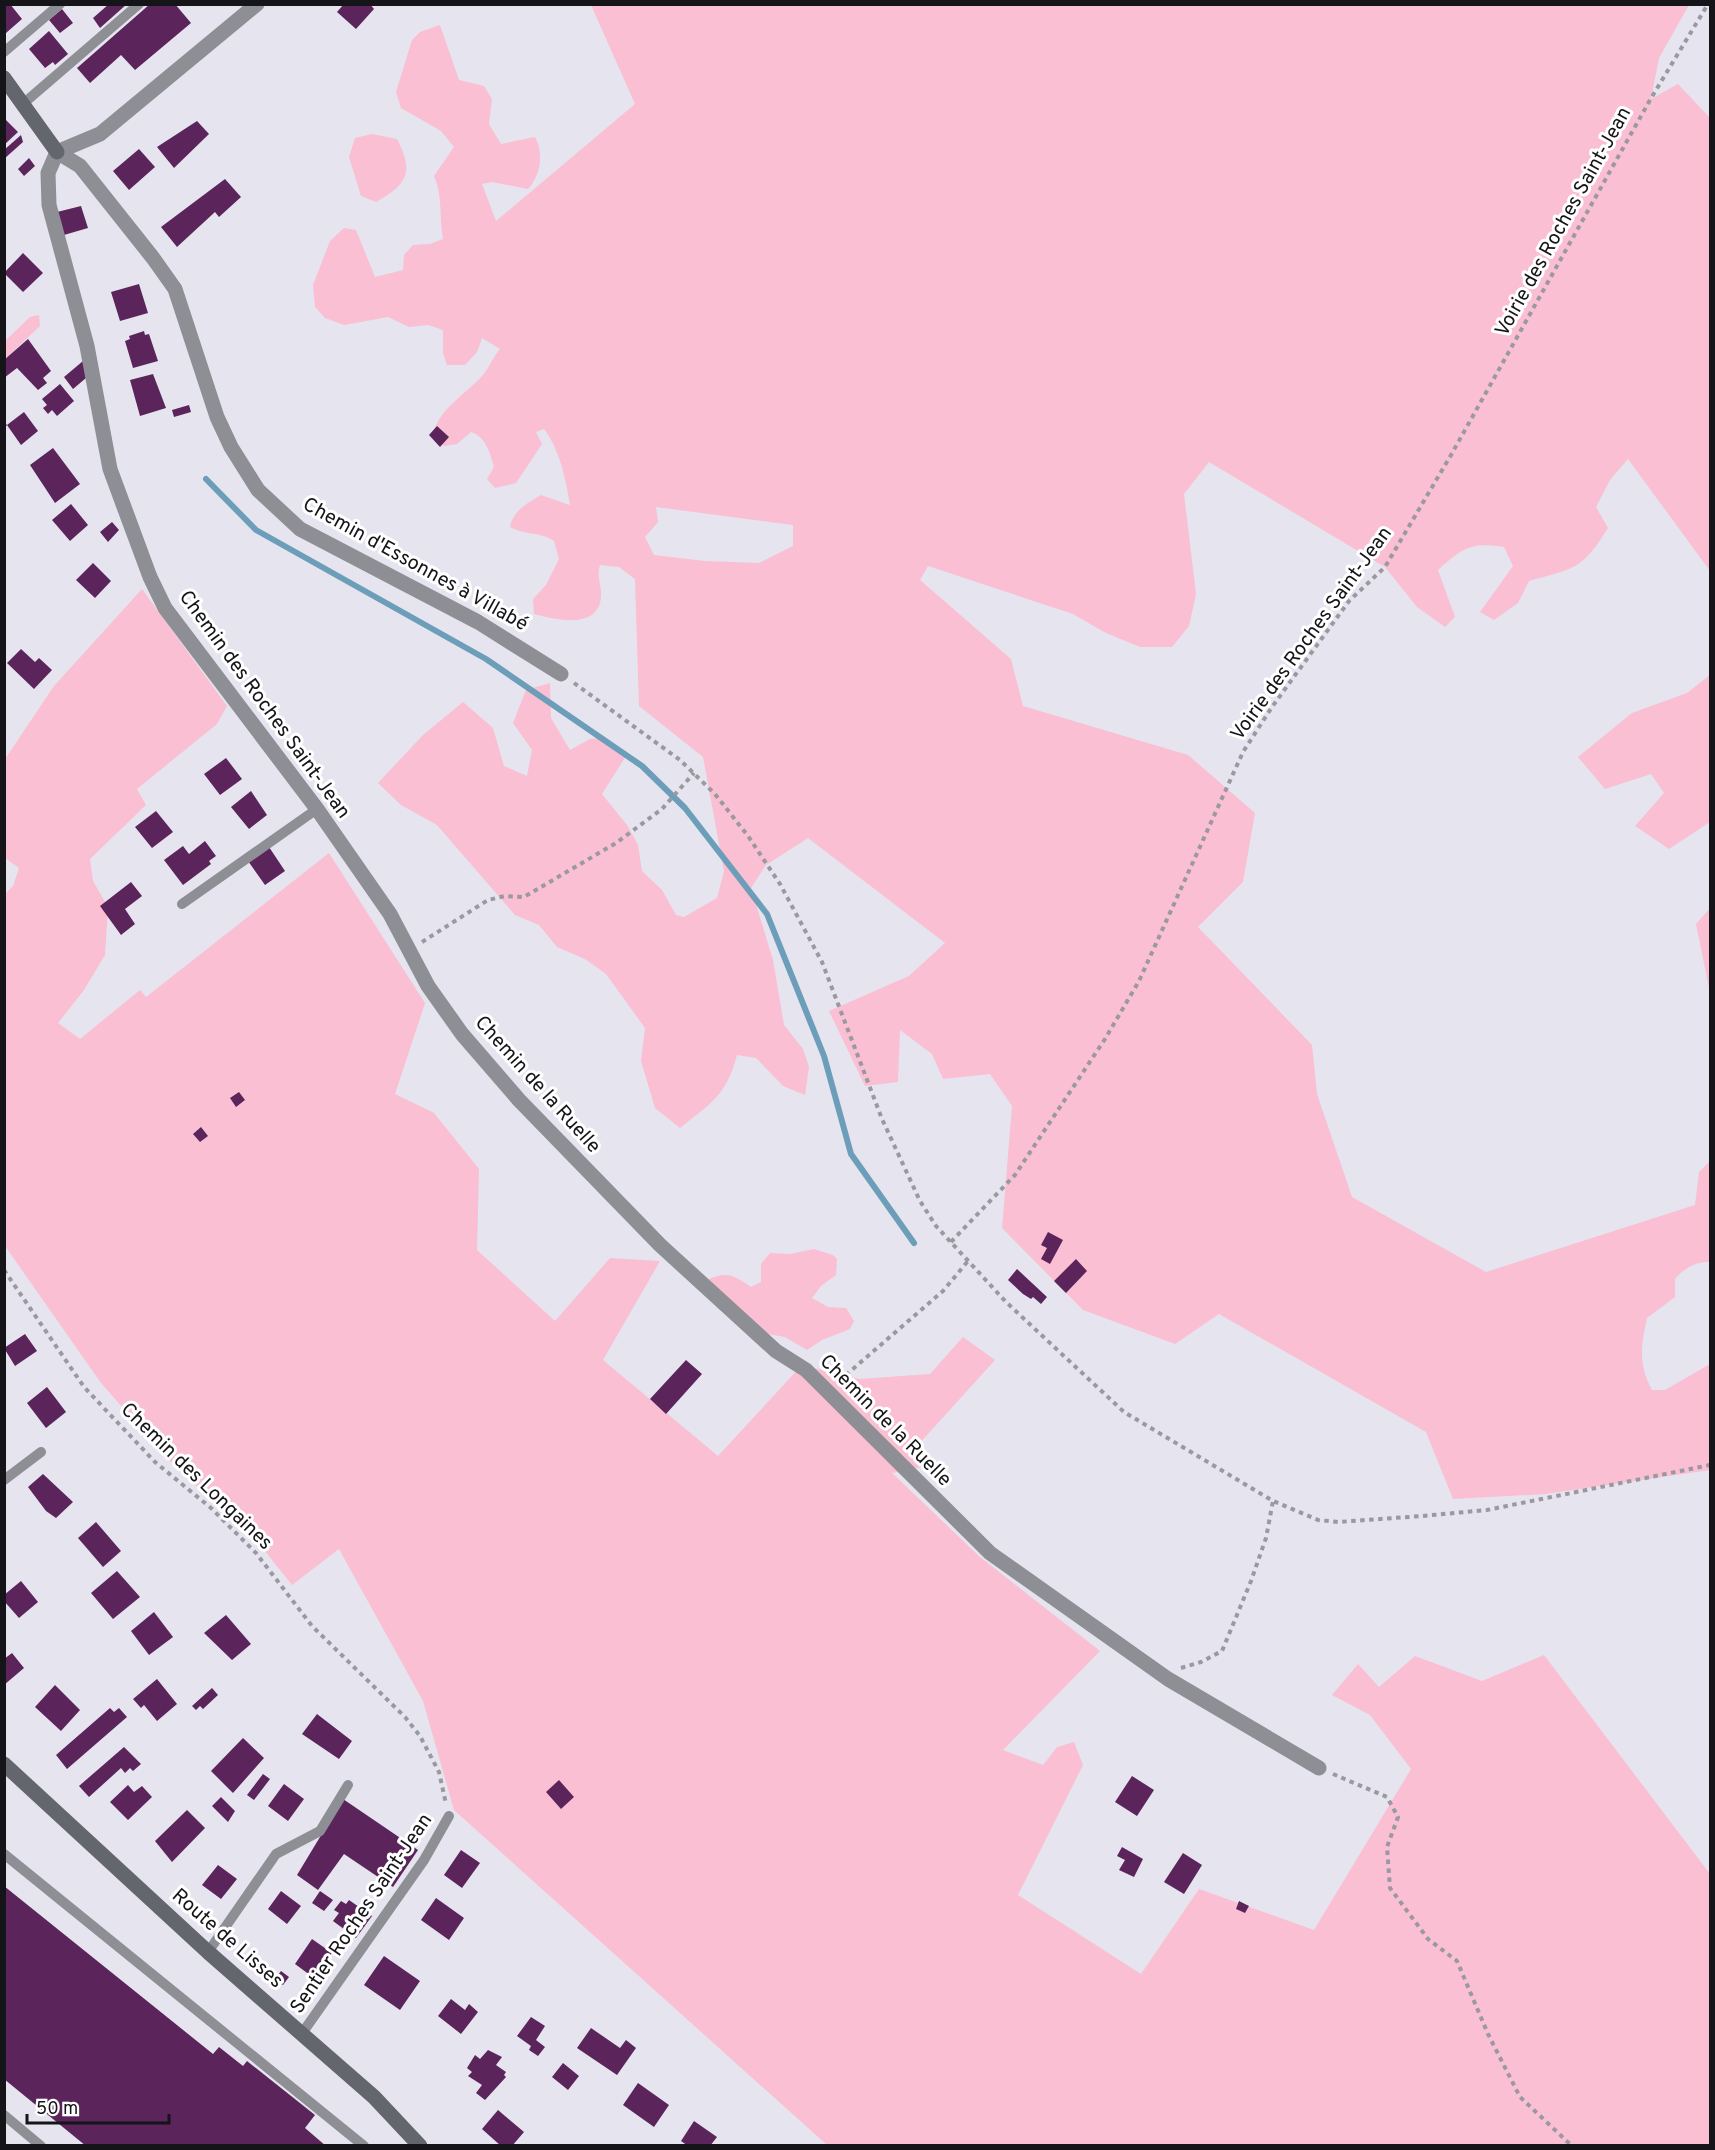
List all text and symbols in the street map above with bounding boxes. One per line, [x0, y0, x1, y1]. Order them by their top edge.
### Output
street label: Voirie des Roches Saint-Jean [1490, 103, 1638, 341]
street label: Chemin d'Essonnes à Villabé [298, 492, 532, 638]
street label: Voirie des Roches Saint-Jean [1226, 522, 1398, 746]
street label: Chemin des Roches Saint-Jean [172, 586, 356, 824]
street label: Chemin de la Ruelle [468, 1011, 606, 1159]
street label: Chemin de la Ruelle [813, 1349, 957, 1493]
street label: Chemin des Longaines [114, 1398, 278, 1556]
street label: Sentier Roches Saint-Jean [285, 1809, 439, 2019]
street label: Route de Lisses [166, 1883, 288, 1995]
scale bar [27, 2087, 170, 2125]
text: 50 m [36, 2098, 78, 2121]

